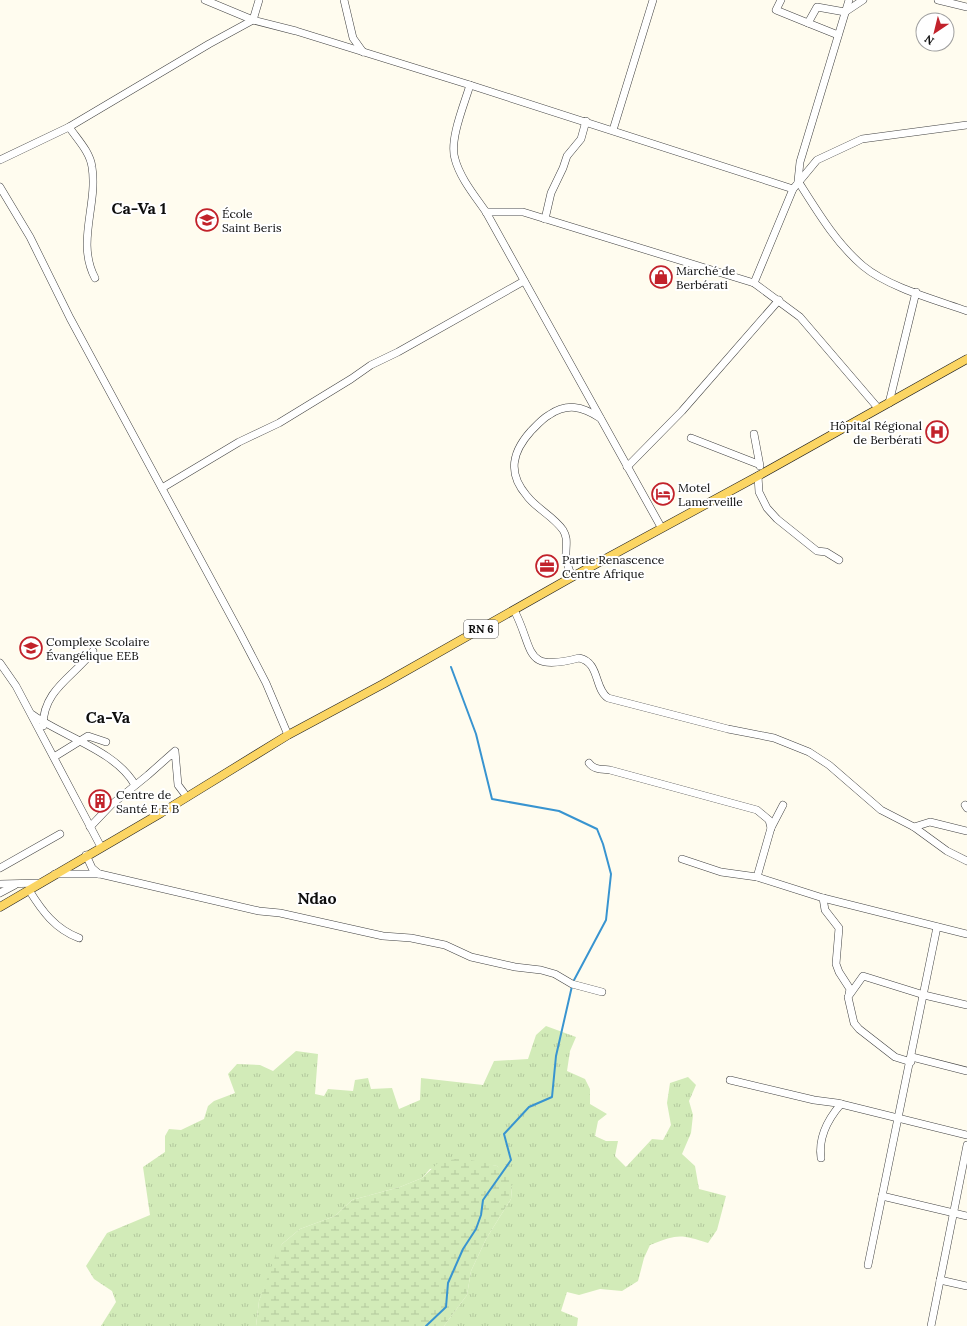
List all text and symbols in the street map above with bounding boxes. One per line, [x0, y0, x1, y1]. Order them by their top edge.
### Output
north arrow [915, 12, 955, 52]
text: N [921, 32, 937, 48]
district label: Ca-Va 1 [111, 198, 167, 218]
place label: École Saint Beris [222, 206, 282, 235]
school or university icon: École Saint Beris [194, 207, 220, 233]
place label: Marché de Berbérati [676, 263, 736, 292]
shop icon: Marché de Berbérati [648, 264, 674, 290]
place label: Hôpital Régional de Berbérati [830, 418, 922, 447]
hospital icon: Hôpital Régional de Berbérati [924, 419, 950, 445]
place label: Motel Lamerveille [678, 480, 743, 509]
hotel icon: Motel Lamerveille [650, 481, 676, 507]
place label: Partie Renascence Centre Afrique [562, 552, 665, 581]
office icon: Partie Renascence Centre Afrique [534, 553, 560, 579]
road number: RN 6 [464, 620, 498, 638]
place label: Complexe Scolaire Évangélique EEB [46, 634, 150, 663]
school or university icon: Complexe Scolaire Évangélique EEB [18, 635, 44, 661]
district label: Ca-Va [86, 707, 131, 727]
place label: Centre de Santé E E B [116, 787, 179, 816]
building icon: Centre de Santé E E B [87, 788, 113, 814]
district label: Ndao [298, 888, 336, 908]

